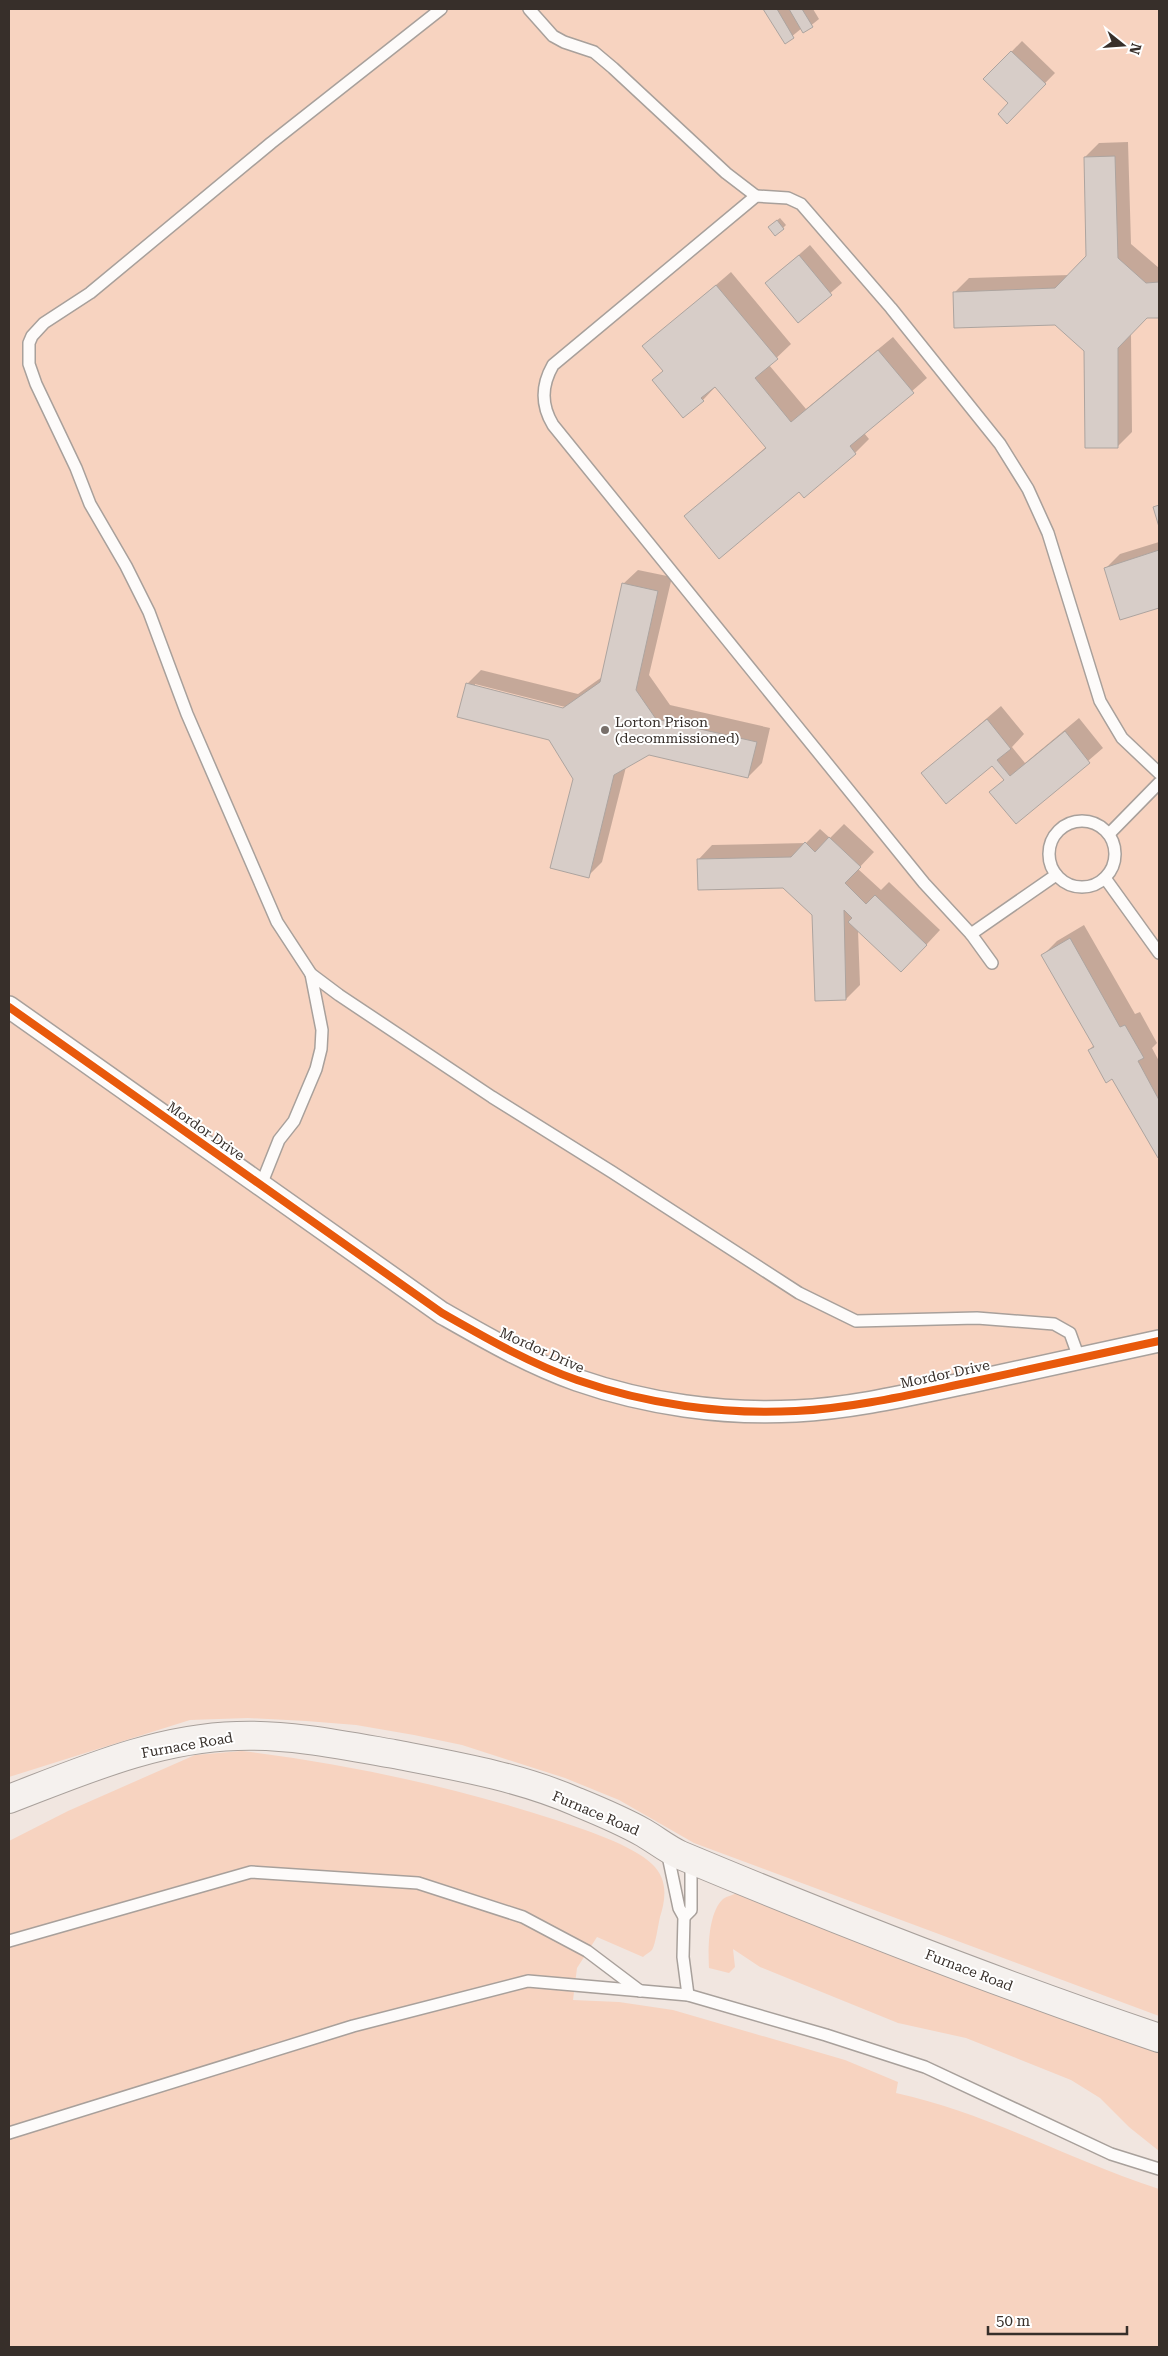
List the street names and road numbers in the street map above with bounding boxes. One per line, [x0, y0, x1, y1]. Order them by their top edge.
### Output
street label: Mordor Drive [164, 1098, 248, 1164]
street label: Mordor Drive [497, 1324, 587, 1376]
street label: Mordor Drive [899, 1357, 991, 1391]
street label: Furnace Road [140, 1729, 234, 1761]
street label: Furnace Road [550, 1788, 642, 1839]
street label: Furnace Road [923, 1946, 1015, 1994]

